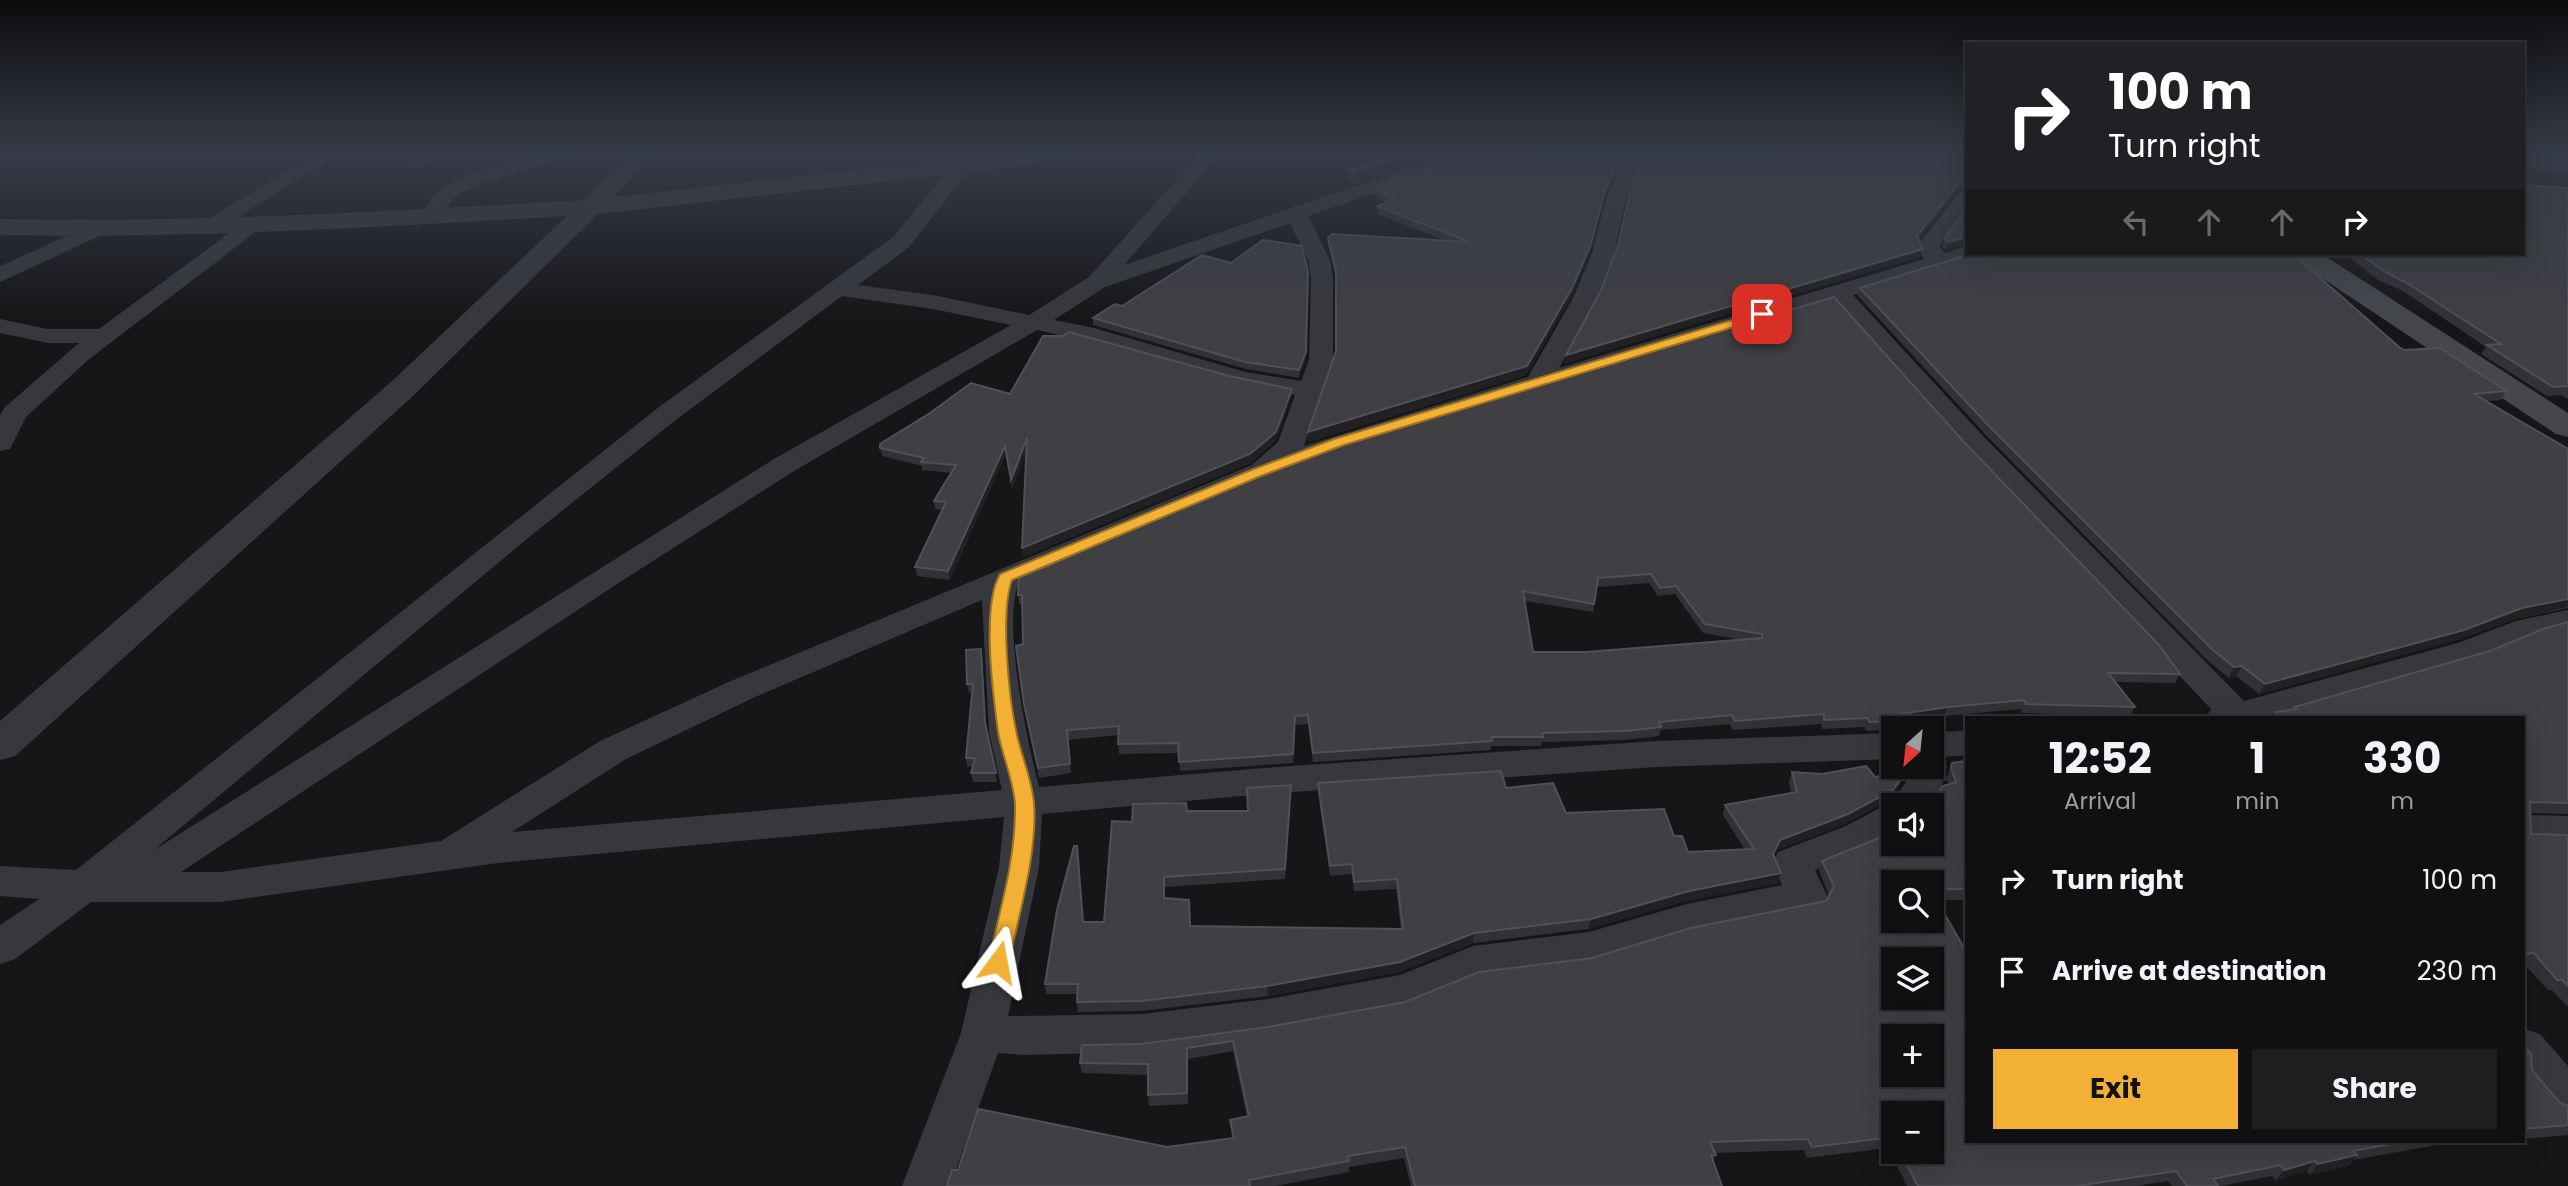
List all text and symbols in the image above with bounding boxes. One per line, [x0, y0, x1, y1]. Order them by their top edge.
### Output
text: 100 m [2108, 58, 2253, 126]
icon: right [1993, 70, 2084, 161]
text: Turn right [2108, 123, 2260, 168]
icon: left [2117, 203, 2155, 241]
icon: ahead [2190, 203, 2228, 241]
icon: ahead [2263, 203, 2301, 241]
icon: right [2336, 203, 2374, 241]
pin [1732, 284, 1792, 344]
icon: arrive [1743, 295, 1781, 333]
north arrow [1881, 716, 1944, 779]
map controls [1881, 716, 1944, 1164]
text: 12:52 [2049, 729, 2152, 788]
text: 1 [2249, 729, 2265, 788]
text: 330 [2363, 729, 2441, 788]
text: Arrival [2064, 785, 2136, 817]
text: min [2235, 785, 2279, 817]
text: m [2390, 785, 2414, 817]
button: sound [1881, 793, 1944, 856]
icon: right [1993, 862, 2031, 900]
text: Turn right [2052, 862, 2184, 898]
text: 100 m [2422, 862, 2497, 898]
button: search [1881, 870, 1944, 933]
position arrow [961, 925, 1035, 999]
button: layers [1881, 947, 1944, 1010]
icon: arrive [1993, 953, 2031, 991]
text: Arrive at destination [2052, 953, 2327, 989]
text: 230 m [2417, 953, 2497, 989]
button: + [1881, 1024, 1944, 1087]
button: Exit [1993, 1049, 2238, 1129]
button: Share [2252, 1049, 2497, 1129]
button: − [1881, 1101, 1944, 1164]

